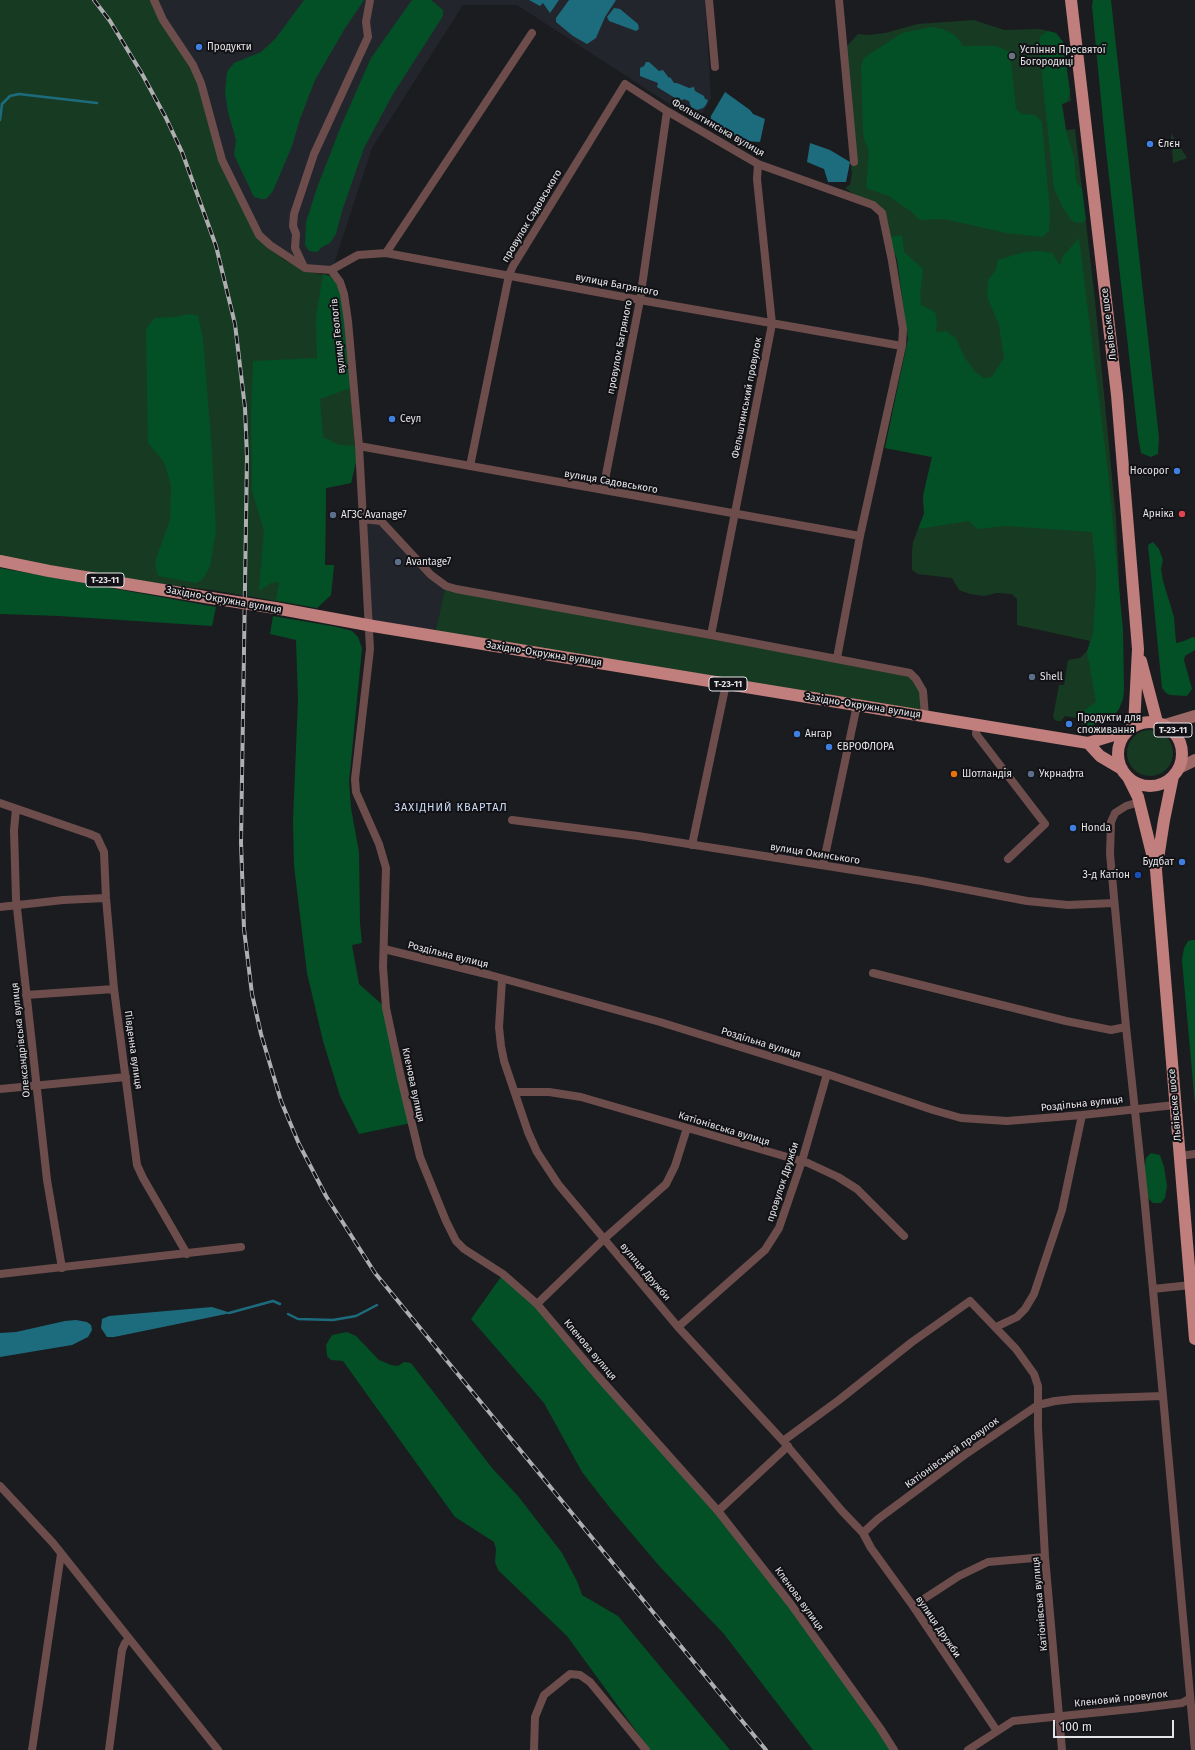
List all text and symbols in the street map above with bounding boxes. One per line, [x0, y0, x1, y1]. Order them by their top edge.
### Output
place label: Продукти [207, 41, 252, 53]
marker: Продукти [194, 42, 204, 52]
place label: Успіння Пресвятої Богородиці [1020, 44, 1105, 68]
marker: Успіння Пресвятої Богородиці [1007, 51, 1017, 61]
street label: Фельштинська вулиця [669, 96, 767, 160]
place label: Єлєн [1158, 138, 1180, 150]
marker: Єлєн [1145, 139, 1155, 149]
street label: провулок Садовського [500, 167, 564, 265]
street label: вулиця Багряного [574, 271, 660, 299]
street label: Львівське шосе [1099, 287, 1119, 361]
street label: вулиця Геологів [328, 298, 348, 374]
street label: провулок Багряного [605, 299, 635, 395]
street label: Фельштинський провулок [729, 336, 765, 460]
place label: Сеул [400, 413, 421, 425]
marker: Сеул [387, 414, 397, 424]
place label: Носорог [1130, 465, 1169, 477]
marker: Носорог [1172, 466, 1182, 476]
street label: вулиця Садовського [563, 468, 659, 496]
place label: Арніка [1143, 508, 1174, 520]
place label: АГЗС Avanage7 [341, 509, 407, 521]
marker: Арніка [1177, 509, 1187, 519]
marker: АГЗС Avanage7 [328, 510, 338, 520]
place label: Avantage7 [406, 556, 451, 568]
marker: Avantage7 [393, 557, 403, 567]
road number: Т-23-11 [86, 573, 124, 587]
street label: Західно-Окружна вулиця [165, 584, 283, 616]
street label: Західно-Окружна вулиця [485, 639, 603, 669]
place label: Shell [1040, 671, 1063, 683]
marker: Shell [1027, 672, 1037, 682]
road number: Т-23-11 [709, 677, 747, 691]
street label: Західно-Окружна вулиця [804, 691, 922, 721]
place label: Продукти для споживання [1077, 712, 1141, 736]
marker: Продукти для споживання [1064, 719, 1074, 729]
road number: Т-23-11 [1154, 723, 1192, 737]
place label: Ангар [805, 728, 832, 740]
marker: Ангар [792, 729, 802, 739]
place label: ЄВРОФЛОРА [837, 741, 894, 753]
marker: ЄВРОФЛОРА [824, 742, 834, 752]
place label: Шотландія [962, 768, 1012, 780]
place label: Укрнафта [1039, 768, 1084, 780]
marker: Шотландія [949, 769, 959, 779]
marker: Укрнафта [1026, 769, 1036, 779]
district label: ЗАХІДНИЙ КВАРТАЛ [394, 801, 508, 815]
place label: Honda [1081, 822, 1111, 834]
marker: Honda [1068, 823, 1078, 833]
street label: вулиця Окинського [769, 841, 861, 867]
place label: Будбат [1142, 856, 1174, 868]
marker: Будбат [1177, 857, 1187, 867]
place label: З-д Катіон [1083, 869, 1130, 881]
marker: З-д Катіон [1133, 870, 1143, 880]
street label: Роздільна вулиця [406, 939, 490, 971]
street label: Олександрівська вулиця [9, 982, 33, 1098]
street label: Південна вулиця [122, 1010, 144, 1090]
street label: Роздільна вулиця [720, 1025, 802, 1061]
street label: Кленова вулиця [399, 1047, 427, 1123]
street label: Львівське шосе [1166, 1068, 1184, 1142]
street label: Роздільна вулиця [1040, 1094, 1124, 1114]
street label: Катіонівська вулиця [677, 1109, 771, 1149]
street label: провулок Дружби [764, 1141, 802, 1223]
street label: вулиця Дружби [617, 1241, 673, 1303]
street label: Кленова вулиця [561, 1317, 619, 1383]
street label: Катіонівський провулок [903, 1415, 1001, 1491]
street label: Катіонівська вулиця [1030, 1556, 1050, 1652]
street label: Кленова вулиця [772, 1565, 826, 1633]
street label: вулиця Дружби [913, 1594, 963, 1660]
street label: Кленовий провулок [1074, 1688, 1168, 1710]
scale bar [1055, 1712, 1176, 1738]
text: 100 m [1060, 1720, 1092, 1734]

